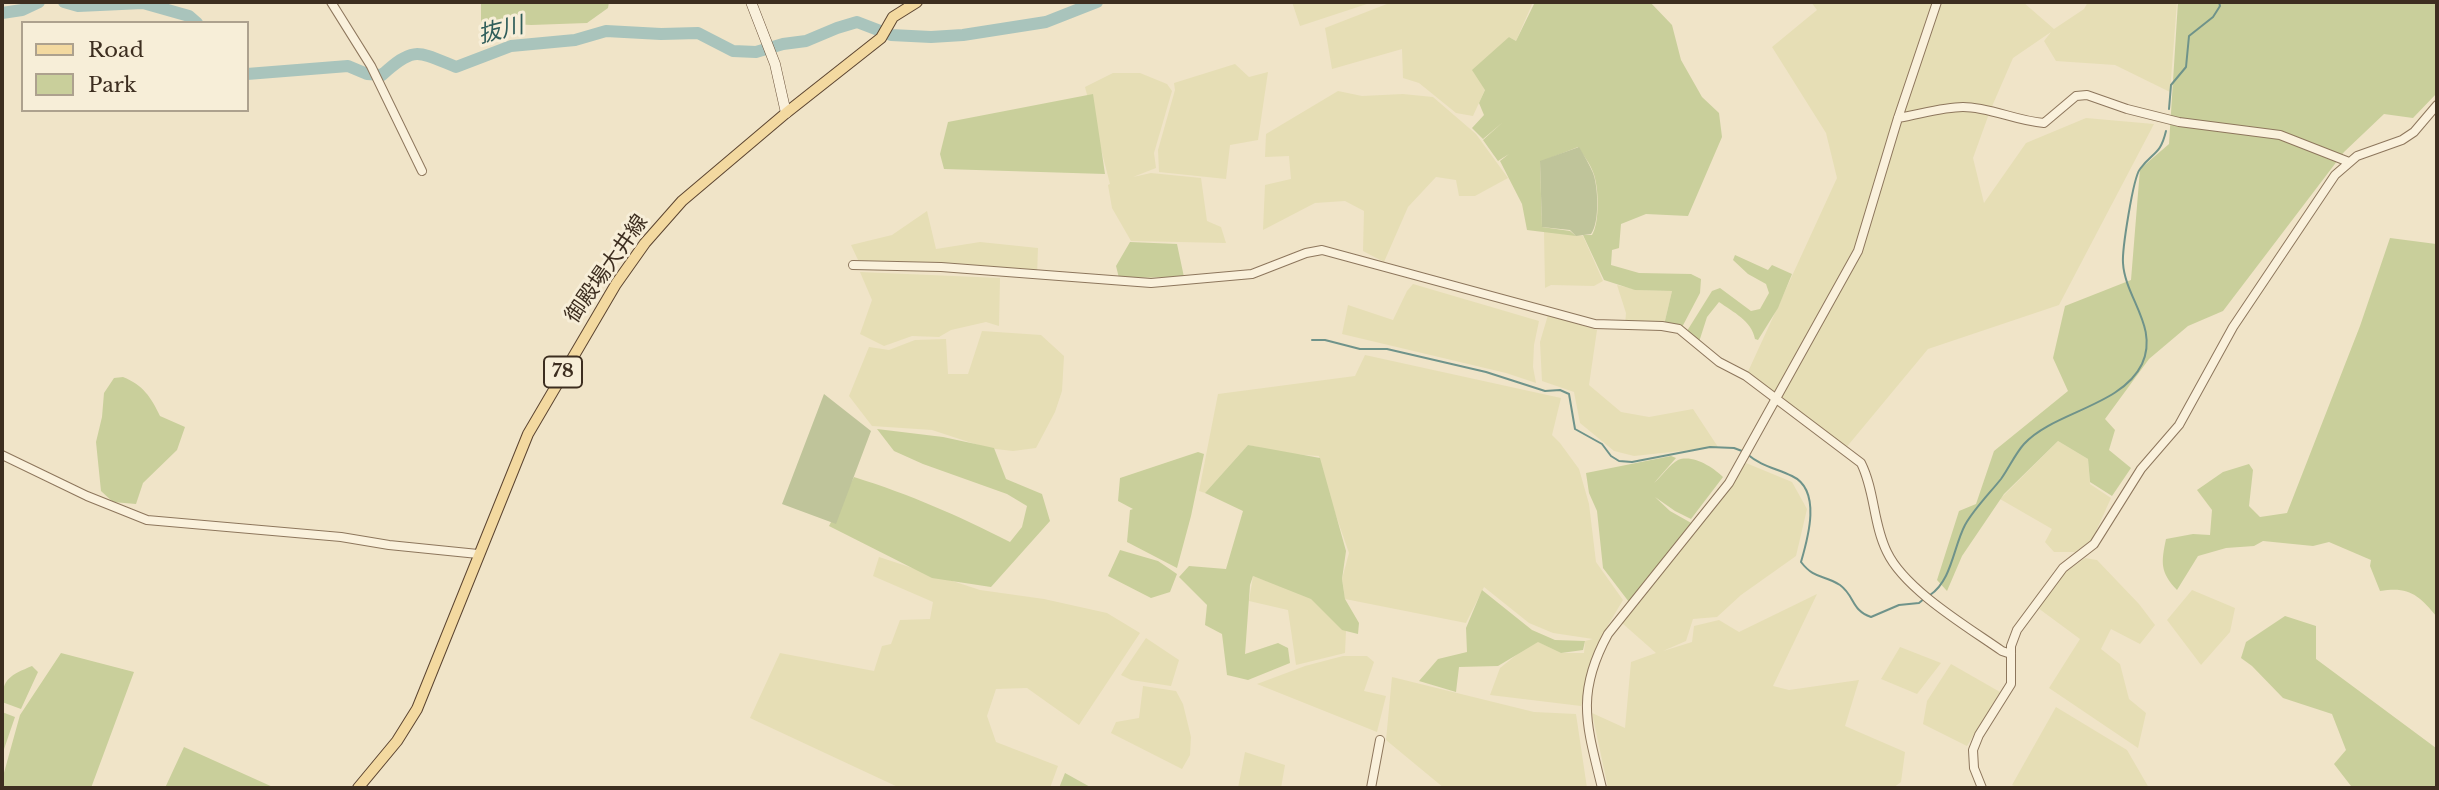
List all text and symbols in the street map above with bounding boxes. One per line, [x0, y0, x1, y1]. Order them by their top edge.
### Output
water label: 抜川 [475, 12, 527, 50]
legend [21, 21, 248, 112]
text: Road [88, 37, 144, 63]
text: Park [88, 72, 137, 98]
street label: 御殿場大井線 [561, 210, 653, 328]
road number: 78 [544, 356, 582, 388]

